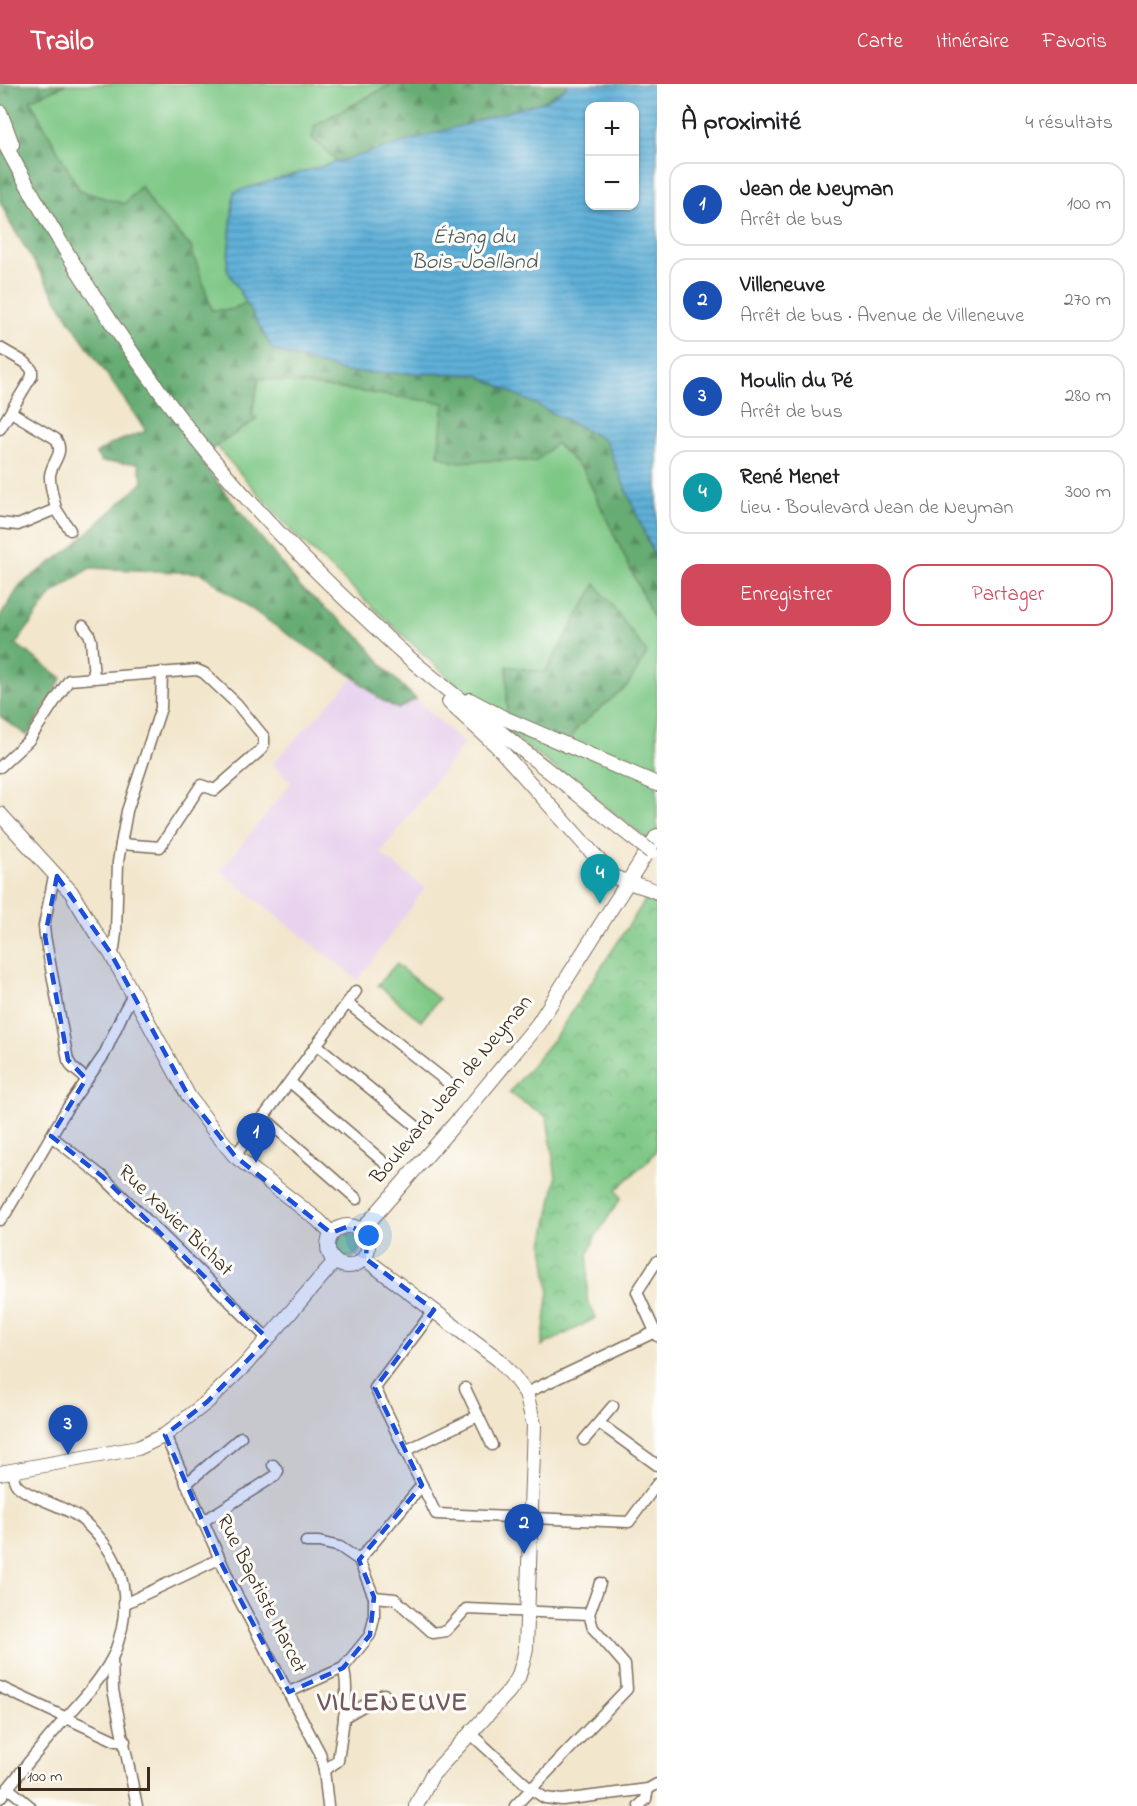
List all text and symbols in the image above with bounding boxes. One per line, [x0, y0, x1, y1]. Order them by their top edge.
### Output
text: Trailo [30, 22, 94, 63]
text: Carte [857, 27, 903, 57]
text: Itinéraire [936, 27, 1009, 57]
text: Favoris [1042, 27, 1107, 57]
map controls [585, 102, 639, 210]
button: + [585, 102, 639, 156]
text: À proximité [681, 104, 801, 142]
text: 4 résultats [1025, 109, 1113, 138]
button: − [585, 156, 639, 210]
text: Jean de Neyman [740, 174, 893, 206]
text: 1 [699, 190, 706, 219]
text: 100 m [1067, 190, 1111, 219]
text: Arrêt de bus [740, 206, 843, 235]
water label: Étang du Bois-Joalland [411, 222, 539, 279]
text: Villeneuve [740, 270, 825, 302]
text: 2 [698, 286, 707, 315]
text: 270 m [1064, 286, 1111, 315]
text: Arrêt de bus · Avenue de Villeneuve [740, 302, 1024, 331]
text: Moulin du Pé [740, 366, 853, 398]
text: 3 [698, 382, 707, 411]
text: 280 m [1064, 382, 1111, 411]
text: Arrêt de bus [740, 398, 843, 427]
text: René Menet [740, 462, 840, 494]
text: 4 [698, 478, 707, 507]
text: 300 m [1065, 478, 1111, 507]
text: Lieu · Boulevard Jean de Neyman [740, 494, 1013, 523]
button: Enregistrer [681, 564, 891, 626]
button: Partager [903, 564, 1113, 626]
pin: 4 [580, 854, 620, 904]
street label: Boulevard Jean de Neyman [363, 989, 542, 1193]
pin: 1 [236, 1114, 276, 1163]
street label: Rue Xavier Bichat [111, 1158, 239, 1284]
your location [354, 1221, 383, 1250]
pin: 3 [48, 1406, 88, 1455]
pin: 2 [504, 1504, 544, 1554]
street label: Rue Baptiste Marcet [208, 1509, 314, 1679]
district label: VILLENEUVE [316, 1684, 469, 1723]
scale bar [18, 1764, 150, 1792]
text: 100 m [27, 1765, 62, 1789]

